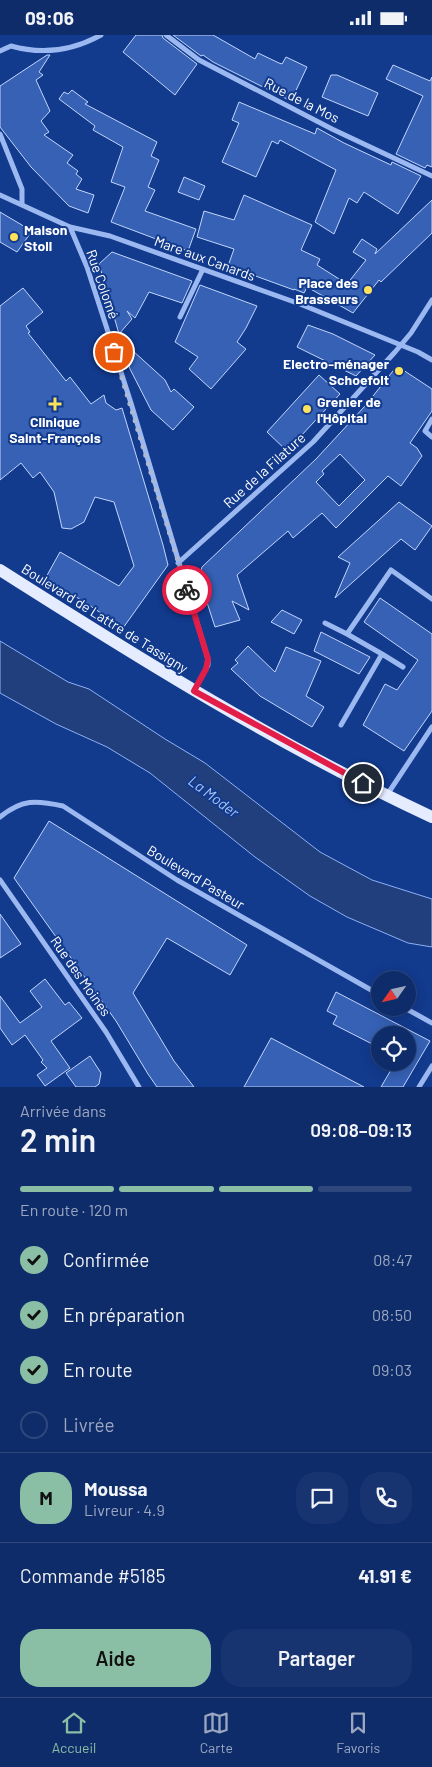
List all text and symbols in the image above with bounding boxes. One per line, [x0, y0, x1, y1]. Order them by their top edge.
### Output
text: 09:06 [25, 6, 74, 29]
street label: Rue de la Mos [262, 74, 343, 126]
place label: Maison Stoll [24, 221, 67, 254]
marker: Maison Stoll [8, 231, 20, 243]
street label: Mare aux Canards [152, 232, 258, 284]
street label: Rue Colomé [83, 247, 123, 321]
place label: Place des Brasseurs [295, 274, 358, 307]
marker: Place des Brasseurs [362, 284, 374, 296]
pin [93, 331, 135, 373]
icon: bag [100, 338, 128, 366]
place label: Electro-ménager Schoefolt [283, 355, 390, 388]
marker: Electro-ménager Schoefolt [393, 365, 405, 377]
place label: Grenier de l'Hôpital [317, 393, 381, 426]
marker: Clinique Saint-François [48, 397, 62, 411]
marker: Grenier de l'Hôpital [301, 403, 313, 415]
place label: Clinique Saint-François [9, 413, 101, 446]
street label: Rue de la Filature [220, 429, 308, 511]
street label: Boulevard de Lattre de Tassigny [19, 560, 192, 677]
courier [162, 565, 212, 615]
icon: bike [173, 576, 201, 604]
pin [342, 762, 384, 804]
icon: home [349, 769, 377, 797]
water label: La Moder [185, 771, 243, 821]
street label: Boulevard Pasteur [144, 841, 248, 913]
street label: Rue des Moines [47, 933, 115, 1019]
north arrow [371, 971, 416, 1016]
map controls [371, 971, 416, 1071]
button: locate [371, 1026, 416, 1071]
text: Arrivée dans [20, 1101, 106, 1120]
text: 09:08–09:13 [310, 1118, 412, 1141]
text: 2 min [20, 1120, 96, 1158]
text: En route · 120 m [20, 1200, 128, 1219]
icon: check [20, 1246, 48, 1274]
text: Confirmée [63, 1248, 150, 1271]
text: 08:47 [373, 1250, 412, 1269]
icon: check [20, 1301, 48, 1329]
text: En préparation [63, 1303, 185, 1326]
text: 08:50 [372, 1305, 412, 1324]
icon: check [20, 1356, 48, 1384]
text: En route [63, 1358, 133, 1381]
text: 09:03 [372, 1360, 412, 1379]
text: Livrée [63, 1413, 115, 1436]
button: chat [296, 1472, 348, 1524]
button: phone [360, 1472, 412, 1524]
text: Moussa [84, 1477, 148, 1500]
text: M [39, 1486, 53, 1509]
text: Livreur · 4.9 [84, 1500, 165, 1519]
text: Commande #5185 [20, 1564, 165, 1587]
text: 41.91 € [358, 1564, 412, 1587]
button: Aide [20, 1629, 211, 1687]
button: Partager [221, 1629, 412, 1687]
tab: Accueil [52, 1709, 96, 1756]
tab: Carte [200, 1709, 233, 1756]
tab: Favoris [336, 1709, 380, 1756]

